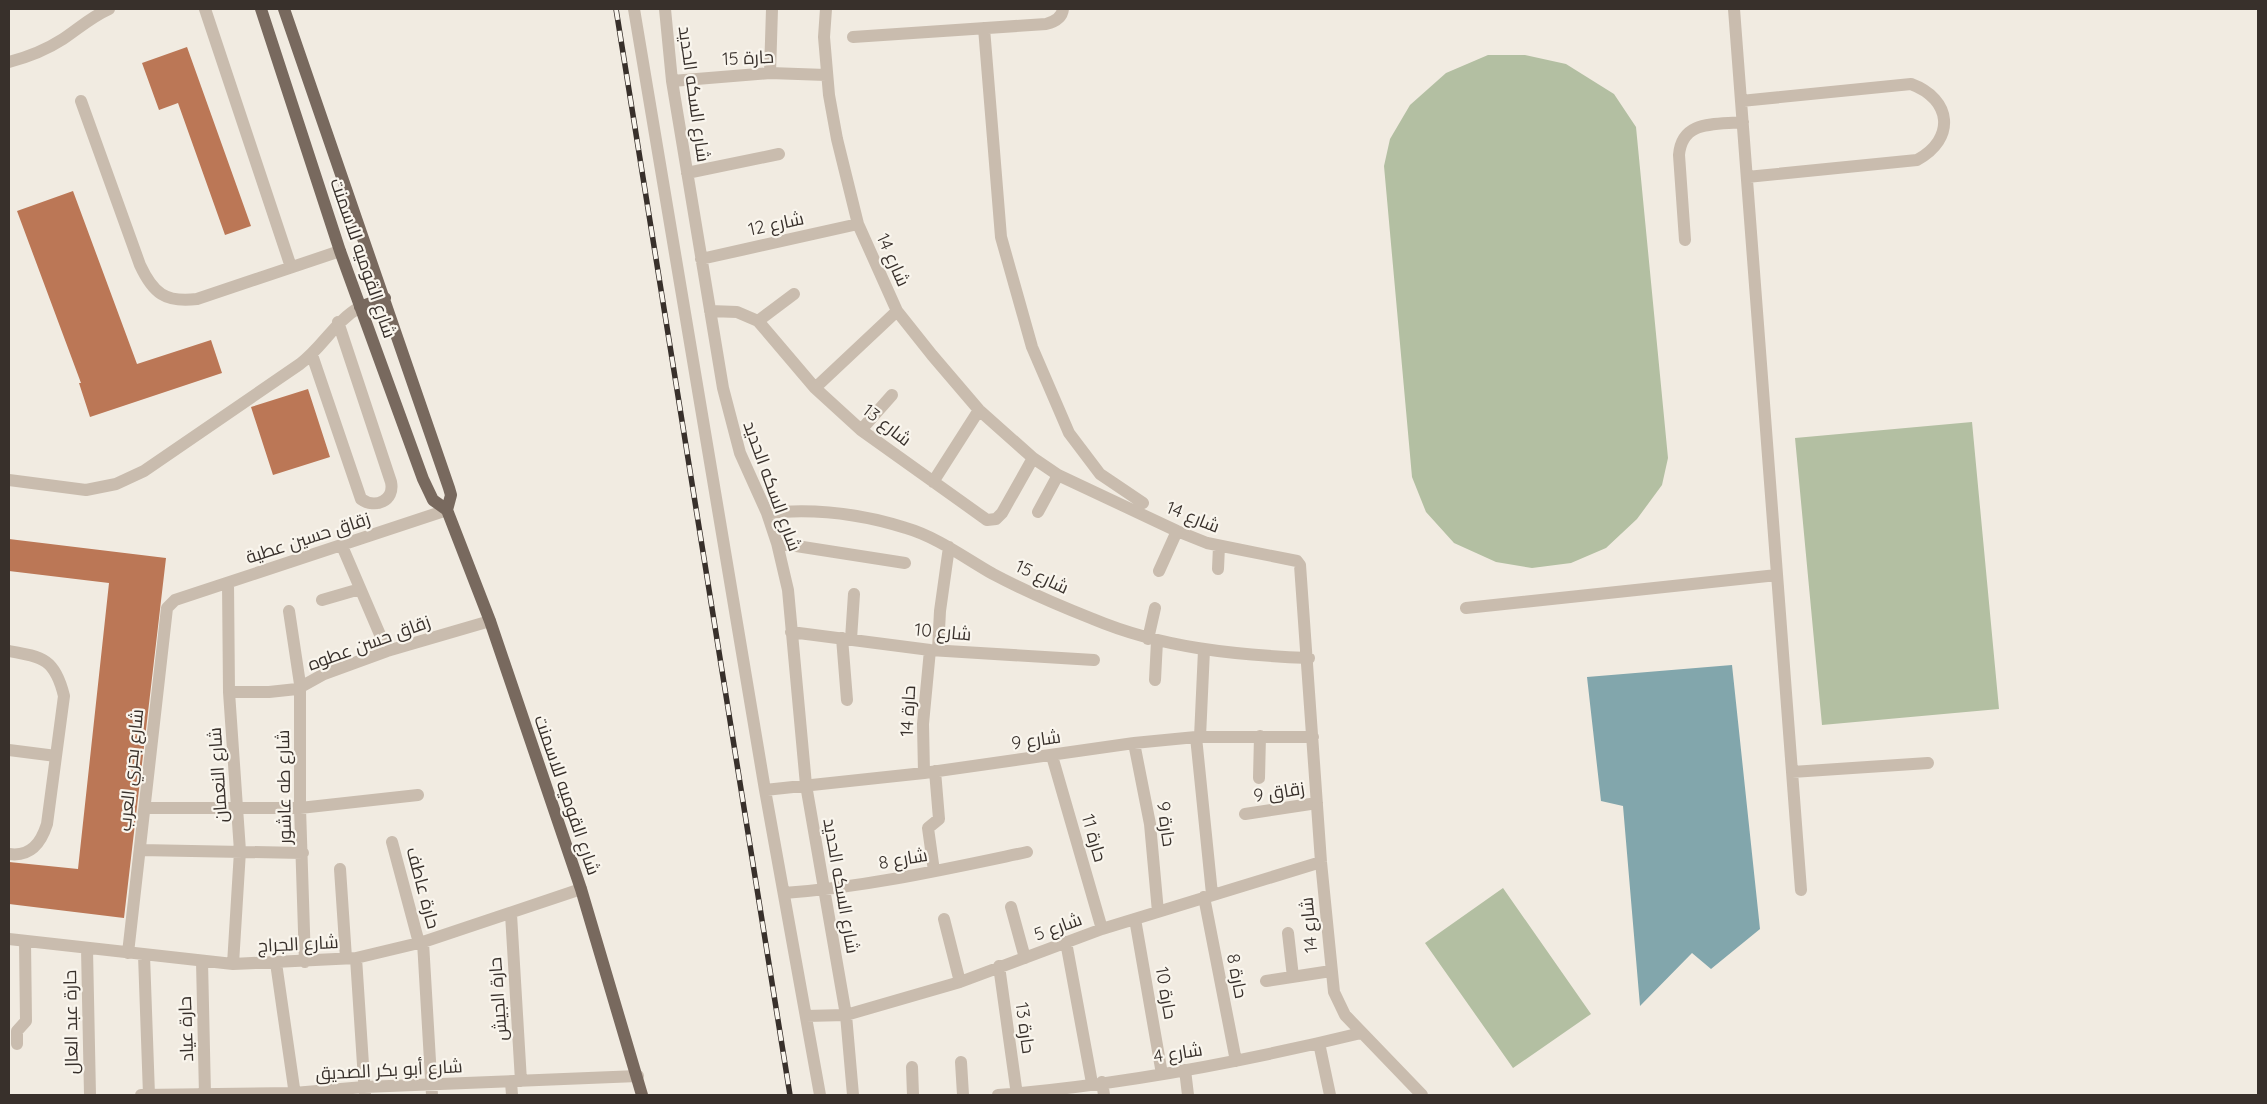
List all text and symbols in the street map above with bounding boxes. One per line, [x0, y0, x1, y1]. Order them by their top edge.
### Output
street label: شارع السكه الحديد [673, 25, 715, 163]
street label: حارة 15 [721, 45, 775, 70]
street label: شارع القوميه للاسمنت [324, 175, 402, 341]
street label: شارع 12 [746, 206, 806, 242]
street label: شارع 14 [871, 230, 915, 290]
street label: شارع 13 [858, 398, 916, 452]
street label: شارع السكه الحديد [737, 418, 807, 554]
street label: شارع 14 [1163, 495, 1223, 539]
street label: زقاق حسين عطية [243, 507, 373, 569]
street label: شارع 15 [1011, 554, 1073, 600]
street label: زقاق حسن عطوه [304, 610, 434, 676]
street label: شارع 10 [913, 618, 973, 646]
street label: حارة 14 [895, 685, 920, 737]
street label: شارع بحري العرب [113, 708, 151, 833]
street label: شارع القوميه للاسمنت [528, 712, 606, 878]
street label: شارع 9 [1010, 725, 1062, 755]
street label: شارع النعمان [203, 726, 233, 824]
street label: شارع طه عاشور [271, 730, 297, 845]
street label: زقاق 9 [1252, 776, 1306, 808]
street label: حارة 9 [1152, 800, 1181, 848]
street label: حارة 11 [1077, 811, 1112, 864]
street label: شارع السكه الحديد [817, 816, 865, 956]
street label: شارع 8 [877, 843, 929, 875]
street label: حارة عاطف [402, 844, 445, 931]
street label: شارع 14 [1295, 896, 1323, 954]
street label: شارع 5 [1031, 907, 1085, 947]
street label: شارع الجراج [257, 930, 339, 958]
street label: حارة 8 [1222, 952, 1253, 1000]
street label: حارة الجيش [483, 956, 512, 1042]
street label: حارة 10 [1151, 965, 1182, 1021]
street label: حارة عبد العال [58, 970, 83, 1074]
street label: حارة عياد [173, 996, 198, 1062]
street label: حارة 13 [1011, 1001, 1040, 1055]
street label: شارع 4 [1152, 1037, 1204, 1069]
street label: شارع أبو بكر الصديق [315, 1054, 463, 1086]

